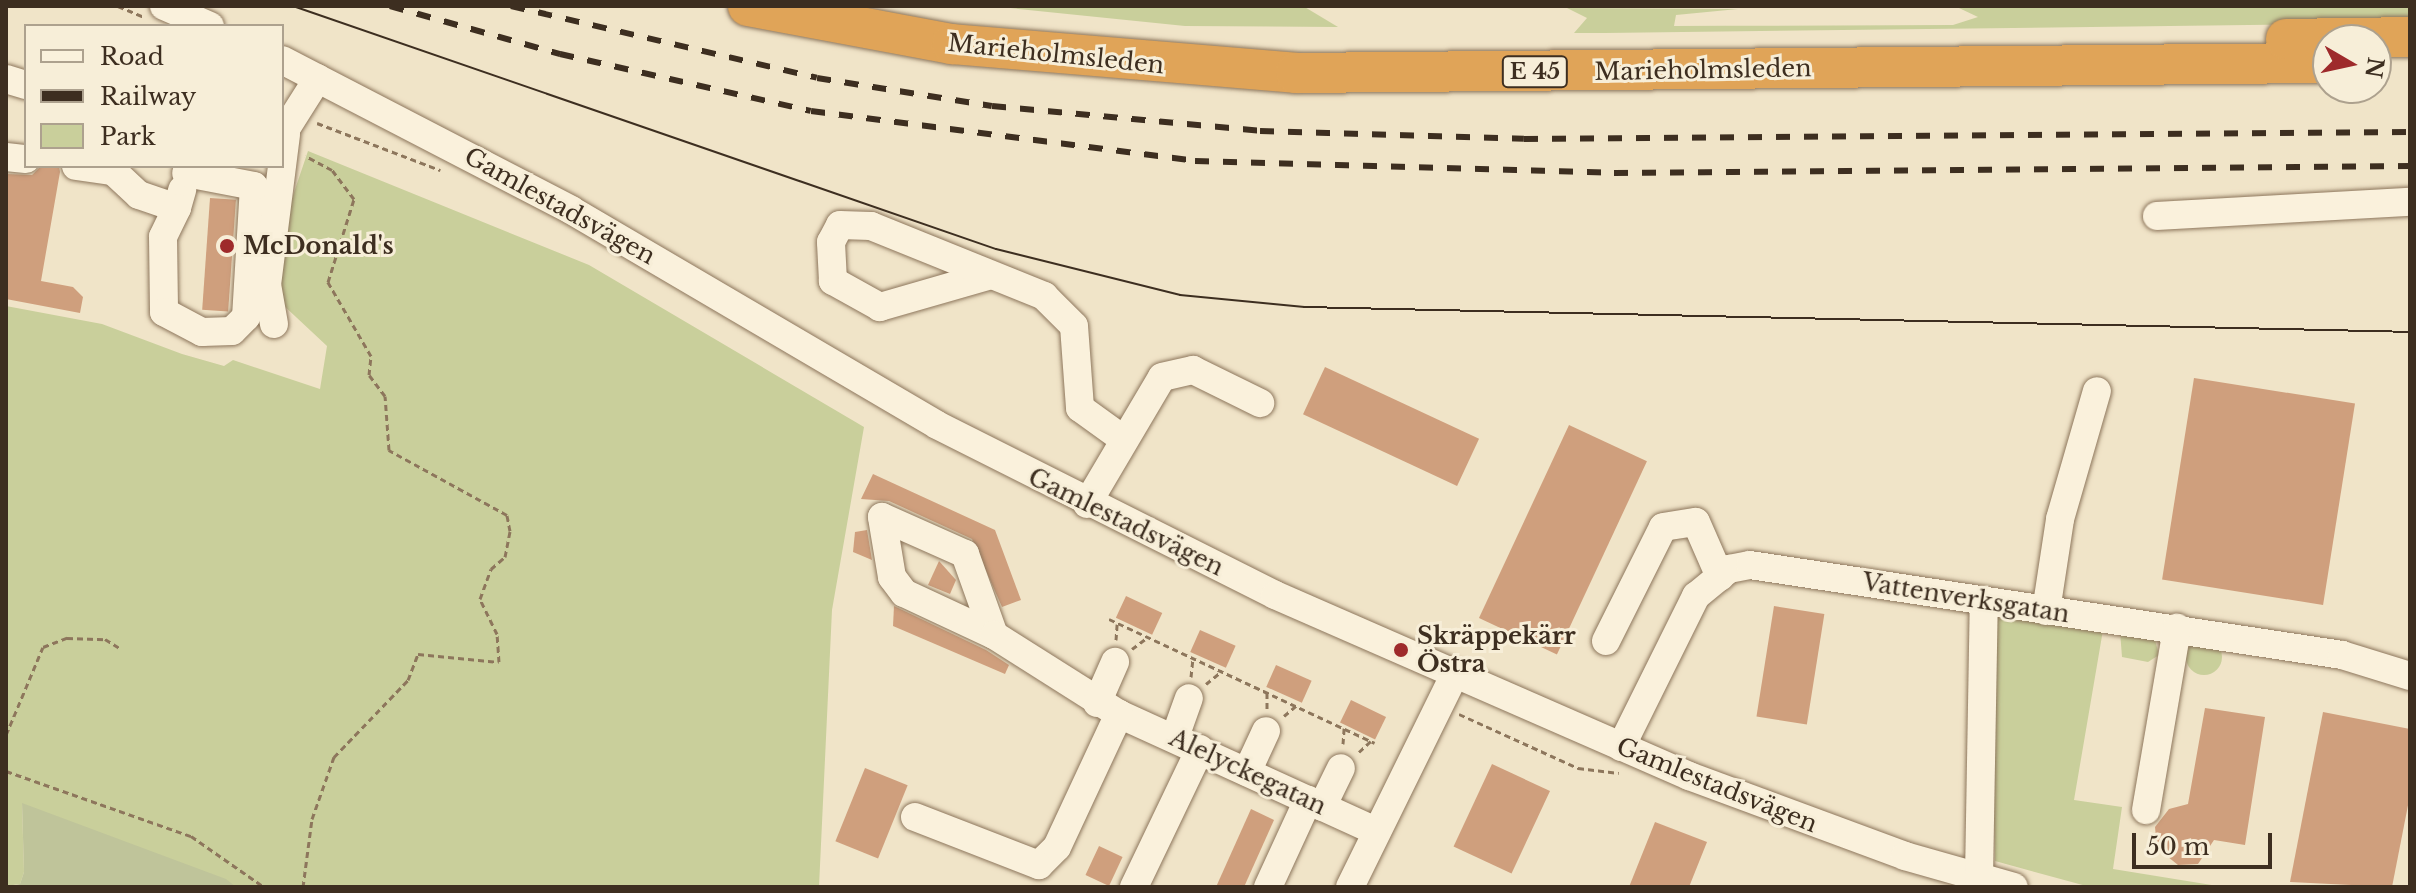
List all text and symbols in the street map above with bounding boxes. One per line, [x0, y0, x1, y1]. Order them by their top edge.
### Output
legend [24, 24, 284, 168]
north arrow [2312, 24, 2392, 104]
street label: Marieholmsleden [946, 28, 1166, 80]
text: Road [100, 42, 164, 71]
road number: E 45 [1501, 54, 1569, 90]
street label: Marieholmsleden [1594, 54, 1812, 86]
text: N [2359, 55, 2389, 80]
text: Railway [100, 82, 196, 111]
text: Park [100, 122, 156, 151]
street label: Gamlestadsvägen [460, 142, 660, 270]
place label: McDonald's [243, 232, 394, 260]
marker: McDonald's [218, 237, 236, 255]
street label: Gamlestadsvägen [1024, 462, 1228, 582]
street label: Vattenverksgatan [1860, 567, 2072, 629]
place label: Skräppekärr Östra [1417, 622, 1576, 678]
marker: Skräppekärr Östra [1392, 641, 1410, 659]
street label: Alelyckegatan [1165, 723, 1331, 821]
street label: Gamlestadsvägen [1612, 732, 1822, 838]
scale bar [2136, 817, 2276, 867]
text: 50 m [2146, 832, 2209, 861]

